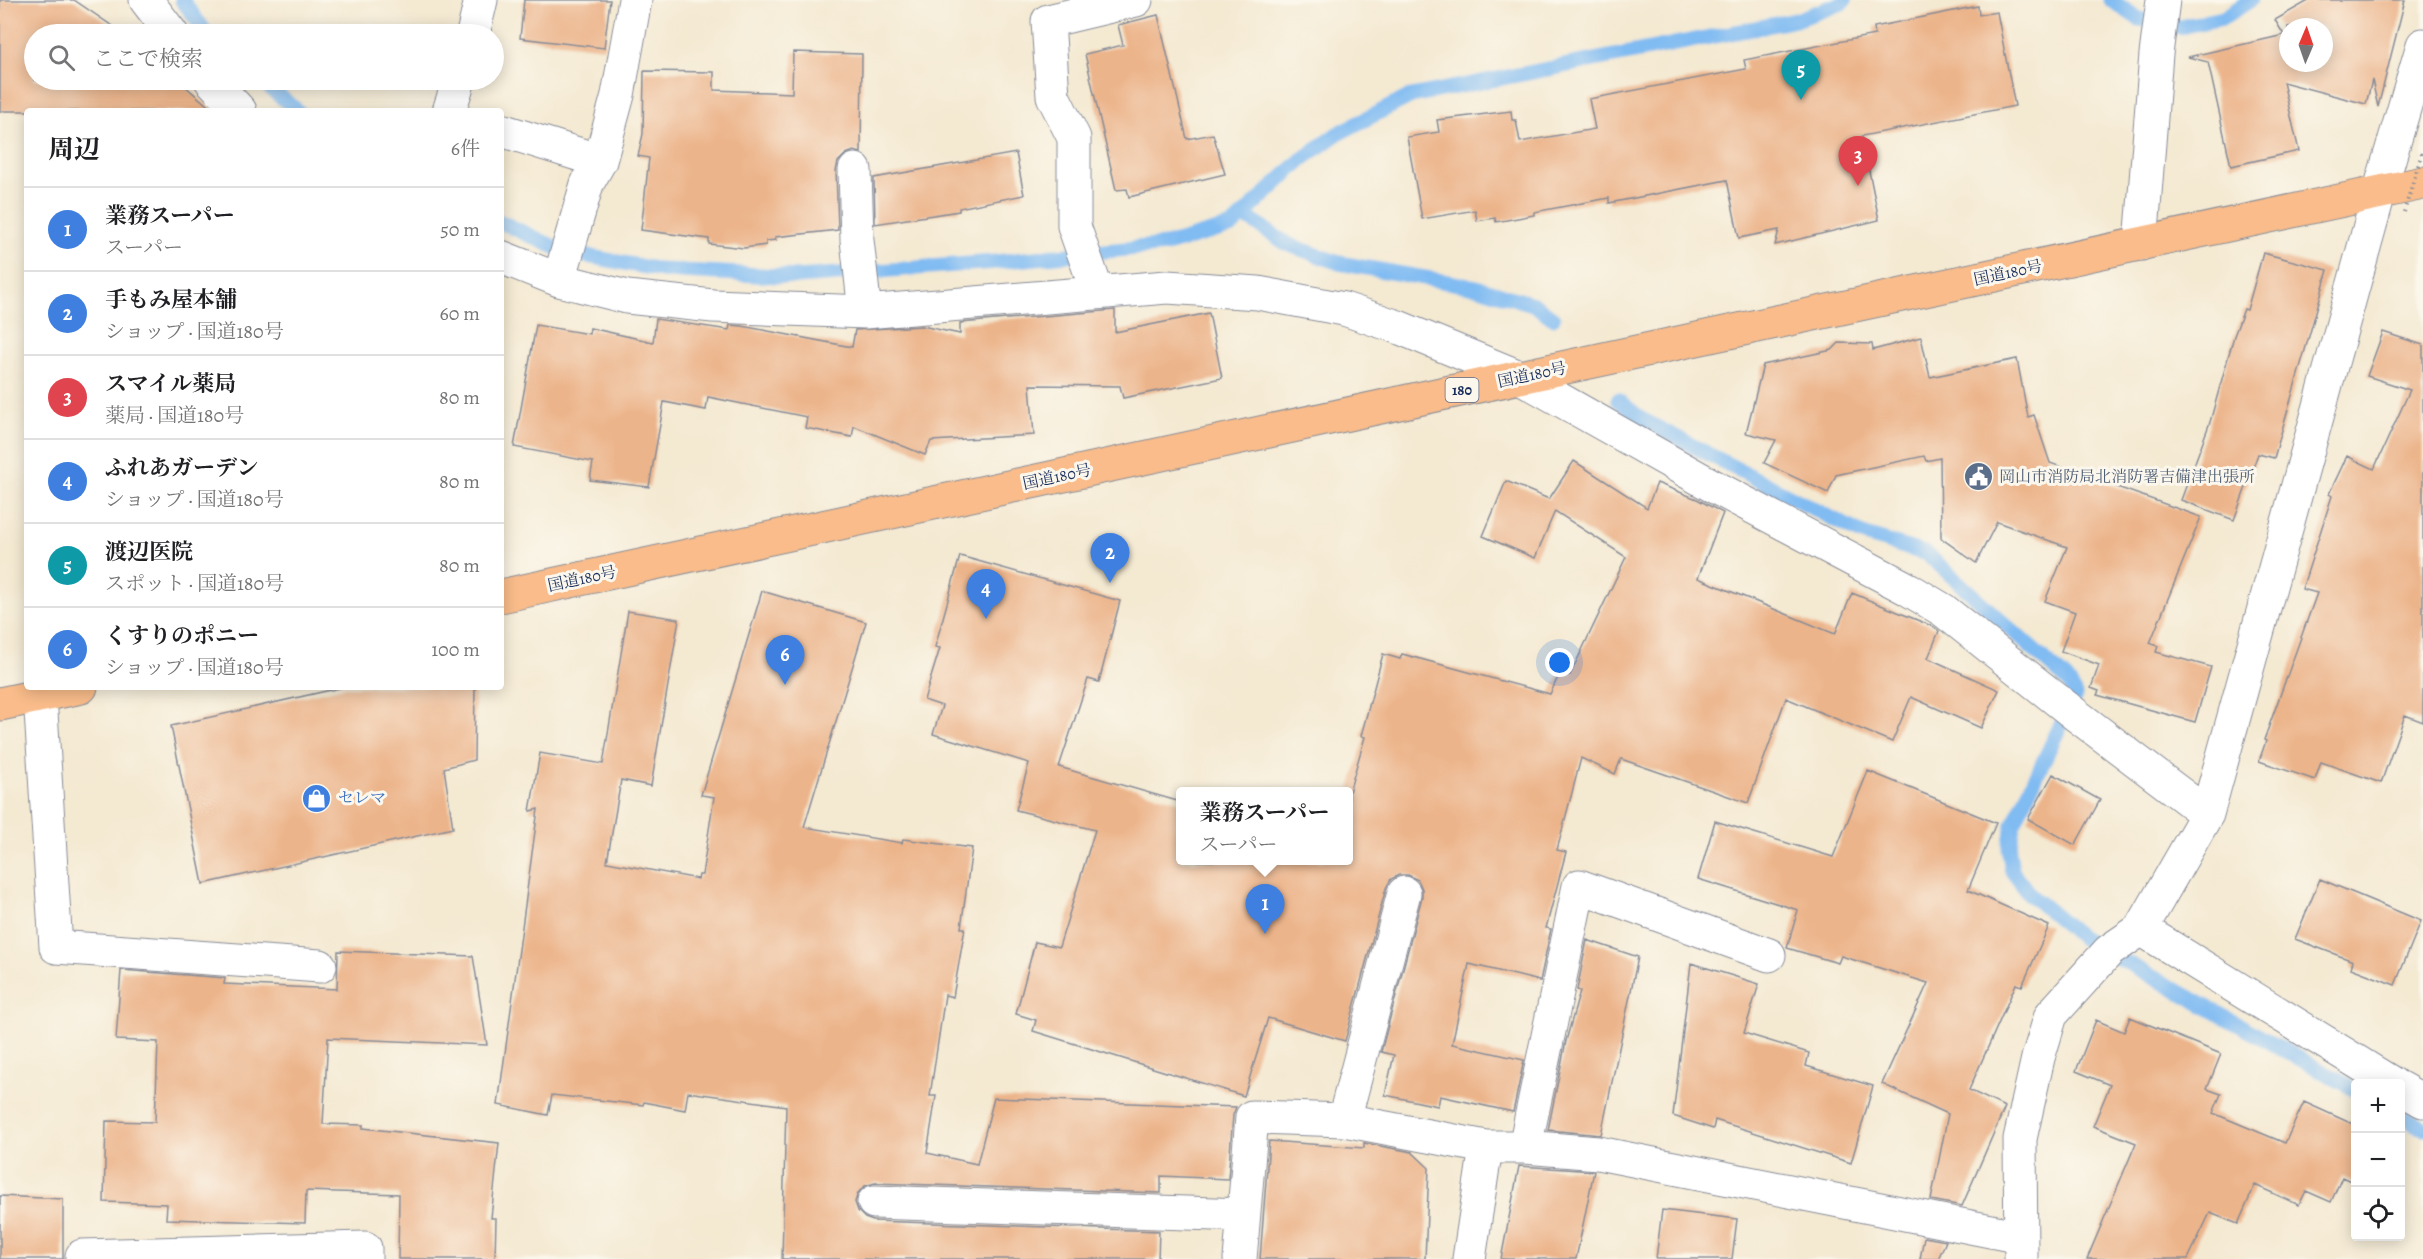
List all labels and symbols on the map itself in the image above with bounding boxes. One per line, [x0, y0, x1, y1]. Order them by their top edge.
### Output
north arrow [2279, 18, 2333, 72]
pin: 5 [1782, 51, 1820, 100]
pin: 3 [1838, 136, 1878, 186]
street label: 国道180号 [1972, 255, 2044, 291]
street label: 国道180号 [1496, 357, 1568, 393]
road number: 180 [1446, 378, 1478, 402]
street label: 国道180号 [1021, 459, 1093, 495]
public building icon: 岡山市消防局北消防署吉備津出張所 [1962, 461, 1994, 493]
place label: 岡山市消防局北消防署吉備津出張所 [1999, 466, 2255, 488]
pin: 2 [1090, 534, 1130, 583]
street label: 国道180号 [546, 561, 618, 597]
pin: 4 [966, 570, 1006, 619]
pin: 6 [766, 636, 804, 685]
your location [1545, 648, 1574, 677]
shop icon: セレマ [301, 782, 333, 814]
place label: セレマ [338, 787, 386, 809]
pin: 1 [1246, 884, 1284, 934]

